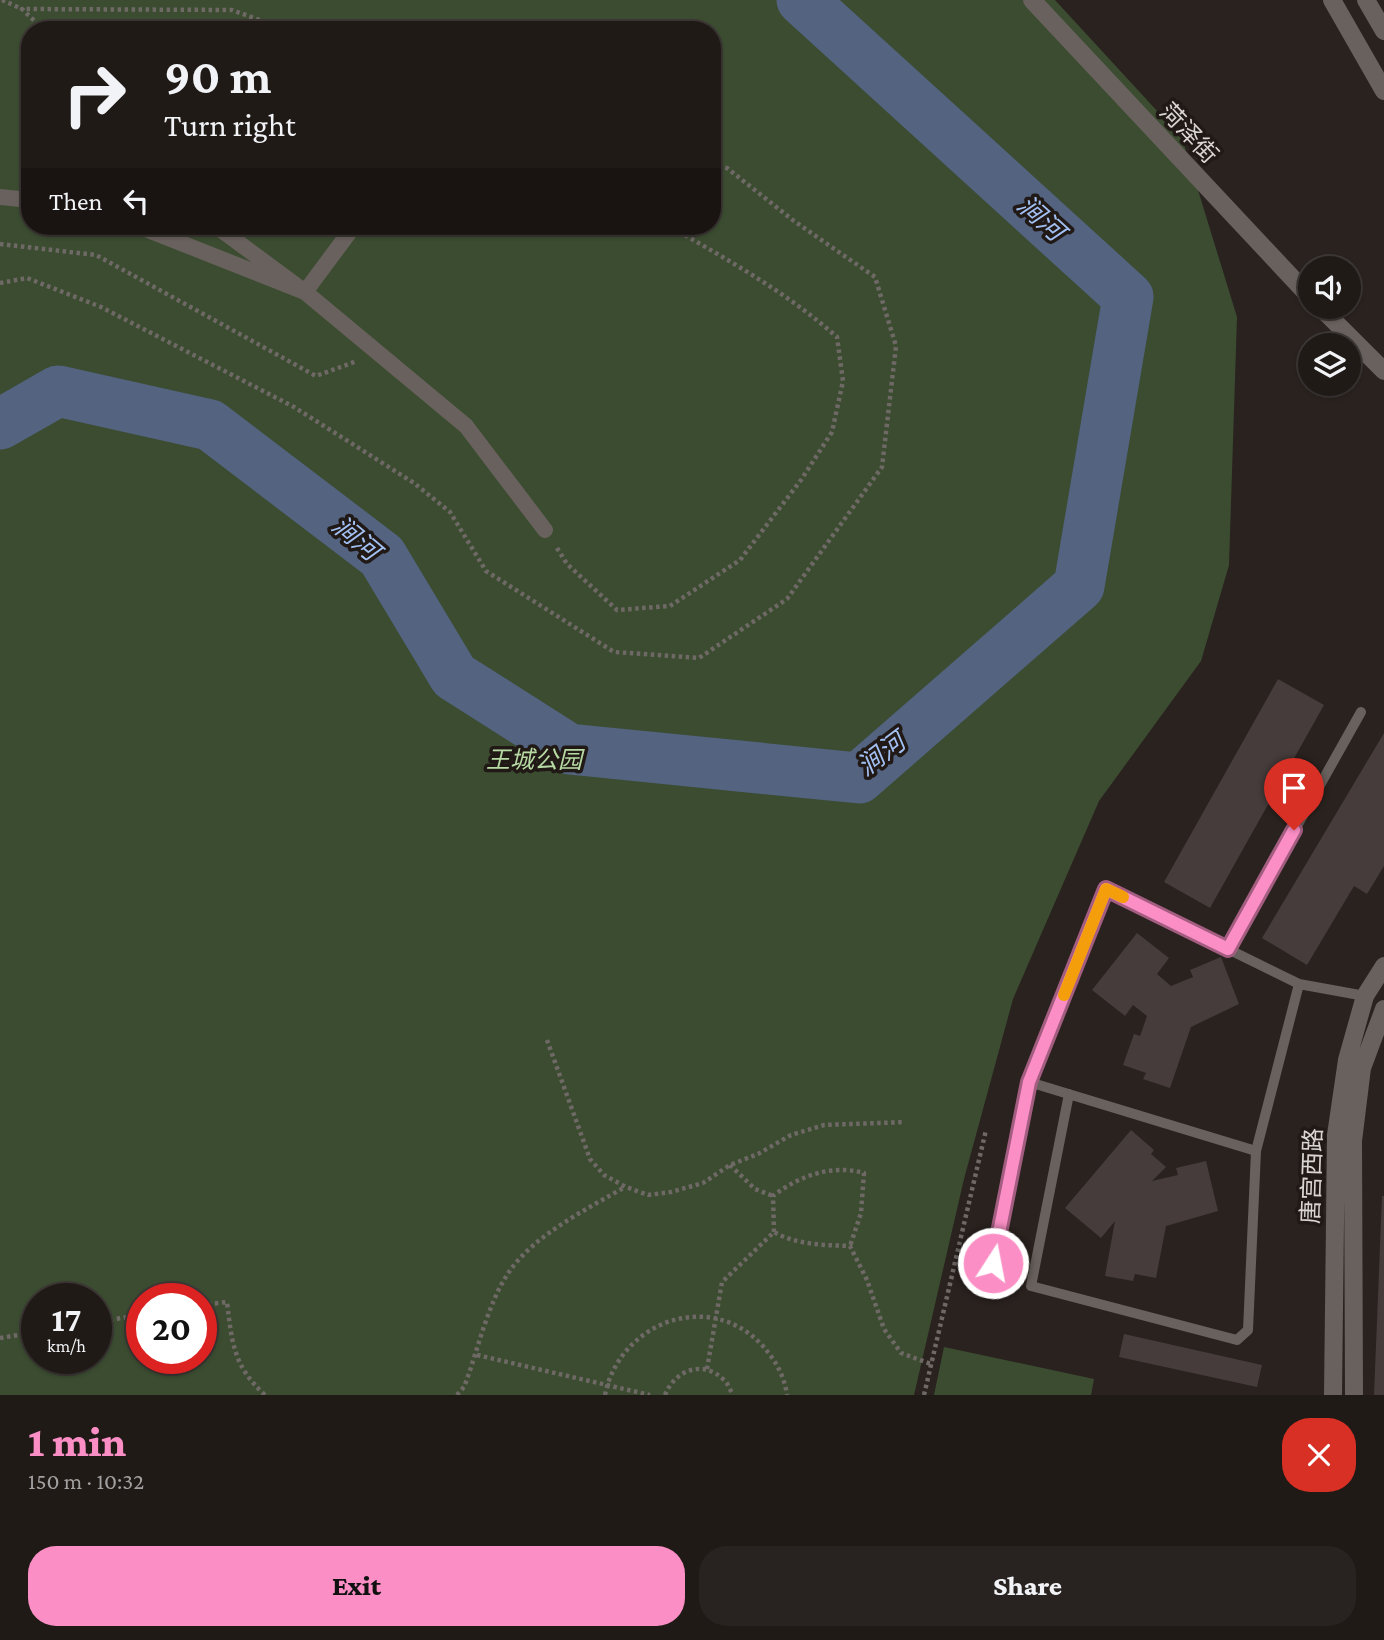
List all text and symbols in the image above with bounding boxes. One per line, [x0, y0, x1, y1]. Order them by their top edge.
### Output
icon: right [49, 49, 140, 140]
text: 90 m [164, 49, 271, 104]
street label: 菏泽街 [1155, 97, 1224, 168]
text: Turn right [164, 107, 296, 143]
icon: left [117, 182, 155, 220]
text: Then [49, 187, 103, 216]
water label: 涧河 [1012, 190, 1073, 250]
map controls [1298, 256, 1361, 396]
button: sound [1298, 256, 1361, 319]
button: layers [1298, 333, 1361, 396]
water label: 涧河 [326, 511, 389, 569]
water label: 涧河 [852, 724, 915, 782]
park label: 王城公园 [486, 746, 585, 773]
pin [1264, 758, 1324, 830]
icon: arrive [1275, 769, 1313, 807]
street label: 唐宫西路 [1296, 1128, 1327, 1224]
position arrow [956, 1226, 1030, 1300]
speed limit sign: 20 [126, 1283, 217, 1374]
text: 17 [51, 1300, 82, 1339]
text: km/h [47, 1336, 86, 1356]
text: 1 min [28, 1418, 126, 1465]
button: close [1282, 1418, 1356, 1492]
text: 150 m · 10:32 [28, 1468, 144, 1494]
button: Exit [28, 1546, 685, 1626]
button: Share [699, 1546, 1356, 1626]

